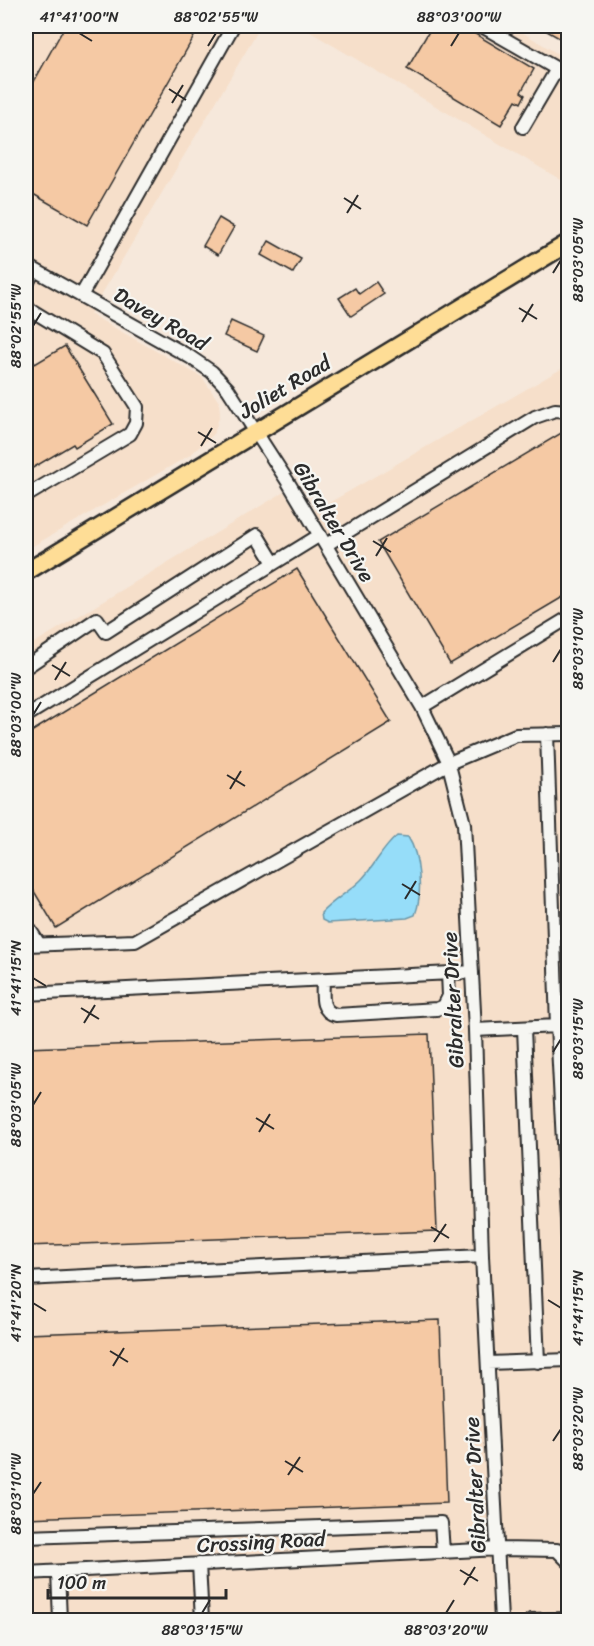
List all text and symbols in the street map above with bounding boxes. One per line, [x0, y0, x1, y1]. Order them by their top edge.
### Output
text: 41°41'00"N [39, 4, 119, 30]
text: 88°02'55"W [174, 4, 259, 30]
text: 88°03'00"W [417, 4, 502, 30]
text: 88°03'05"W [565, 217, 591, 302]
street label: Davey Road [106, 276, 218, 363]
text: 88°02'55"W [3, 283, 29, 368]
street label: Joliet Road [231, 343, 340, 430]
street label: Gibralter Drive [283, 454, 386, 590]
text: 88°03'10"W [565, 608, 591, 690]
text: 88°03'00"W [3, 672, 29, 757]
street label: Gibralter Drive [430, 931, 476, 1069]
text: 41°41'15"N [3, 939, 29, 1016]
text: 88°03'15"W [565, 998, 591, 1080]
text: 88°03'05"W [3, 1062, 29, 1147]
text: 41°41'20"N [3, 1263, 29, 1342]
text: 41°41'15"N [565, 1269, 591, 1346]
text: 88°03'20"W [565, 1387, 591, 1471]
street label: Gibralter Drive [452, 1416, 498, 1554]
text: 88°03'10"W [3, 1453, 29, 1535]
street label: Crossing Road [196, 1520, 328, 1564]
scale bar [48, 1562, 226, 1600]
text: 100 m [57, 1567, 106, 1599]
text: 88°03'15"W [161, 1617, 243, 1643]
text: 88°03'20"W [404, 1617, 488, 1643]

